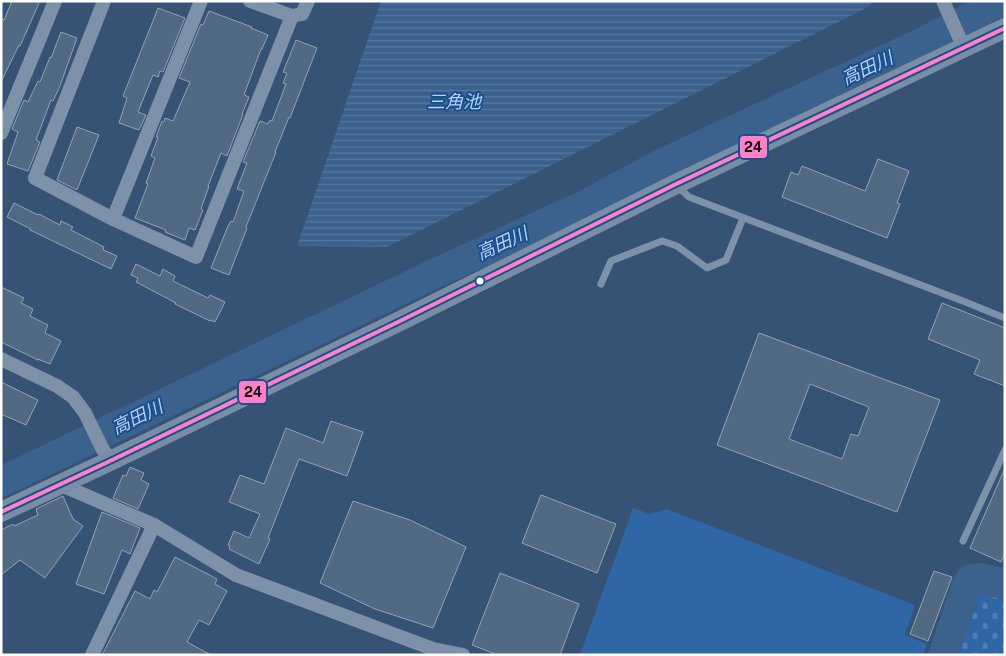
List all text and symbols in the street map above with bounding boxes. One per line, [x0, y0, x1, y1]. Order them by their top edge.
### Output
water label: 高田川 [838, 46, 898, 89]
water label: 三角池 [427, 91, 483, 112]
line badge: 24 [739, 135, 768, 159]
text: 24 [744, 139, 762, 155]
water label: 高田川 [473, 222, 533, 264]
unlabelled marker [475, 276, 485, 286]
line badge: 24 [238, 380, 267, 404]
text: 24 [244, 384, 262, 400]
water label: 高田川 [108, 395, 168, 438]

